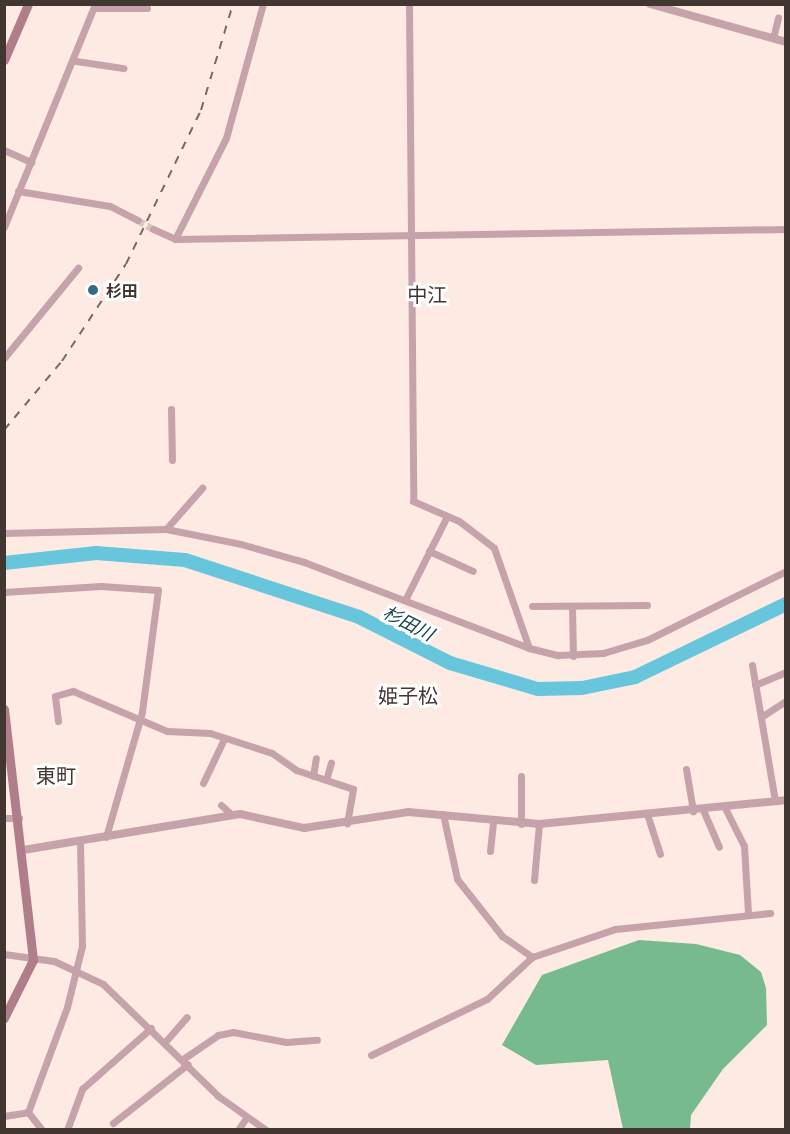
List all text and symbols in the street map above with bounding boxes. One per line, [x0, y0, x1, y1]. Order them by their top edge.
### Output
place label: 杉田 [106, 280, 138, 300]
marker: 杉田 [84, 281, 102, 299]
district label: 中江 [407, 281, 447, 305]
water label: 杉田川 [380, 600, 438, 644]
district label: 姫子松 [378, 682, 438, 706]
district label: 東町 [36, 762, 76, 786]

